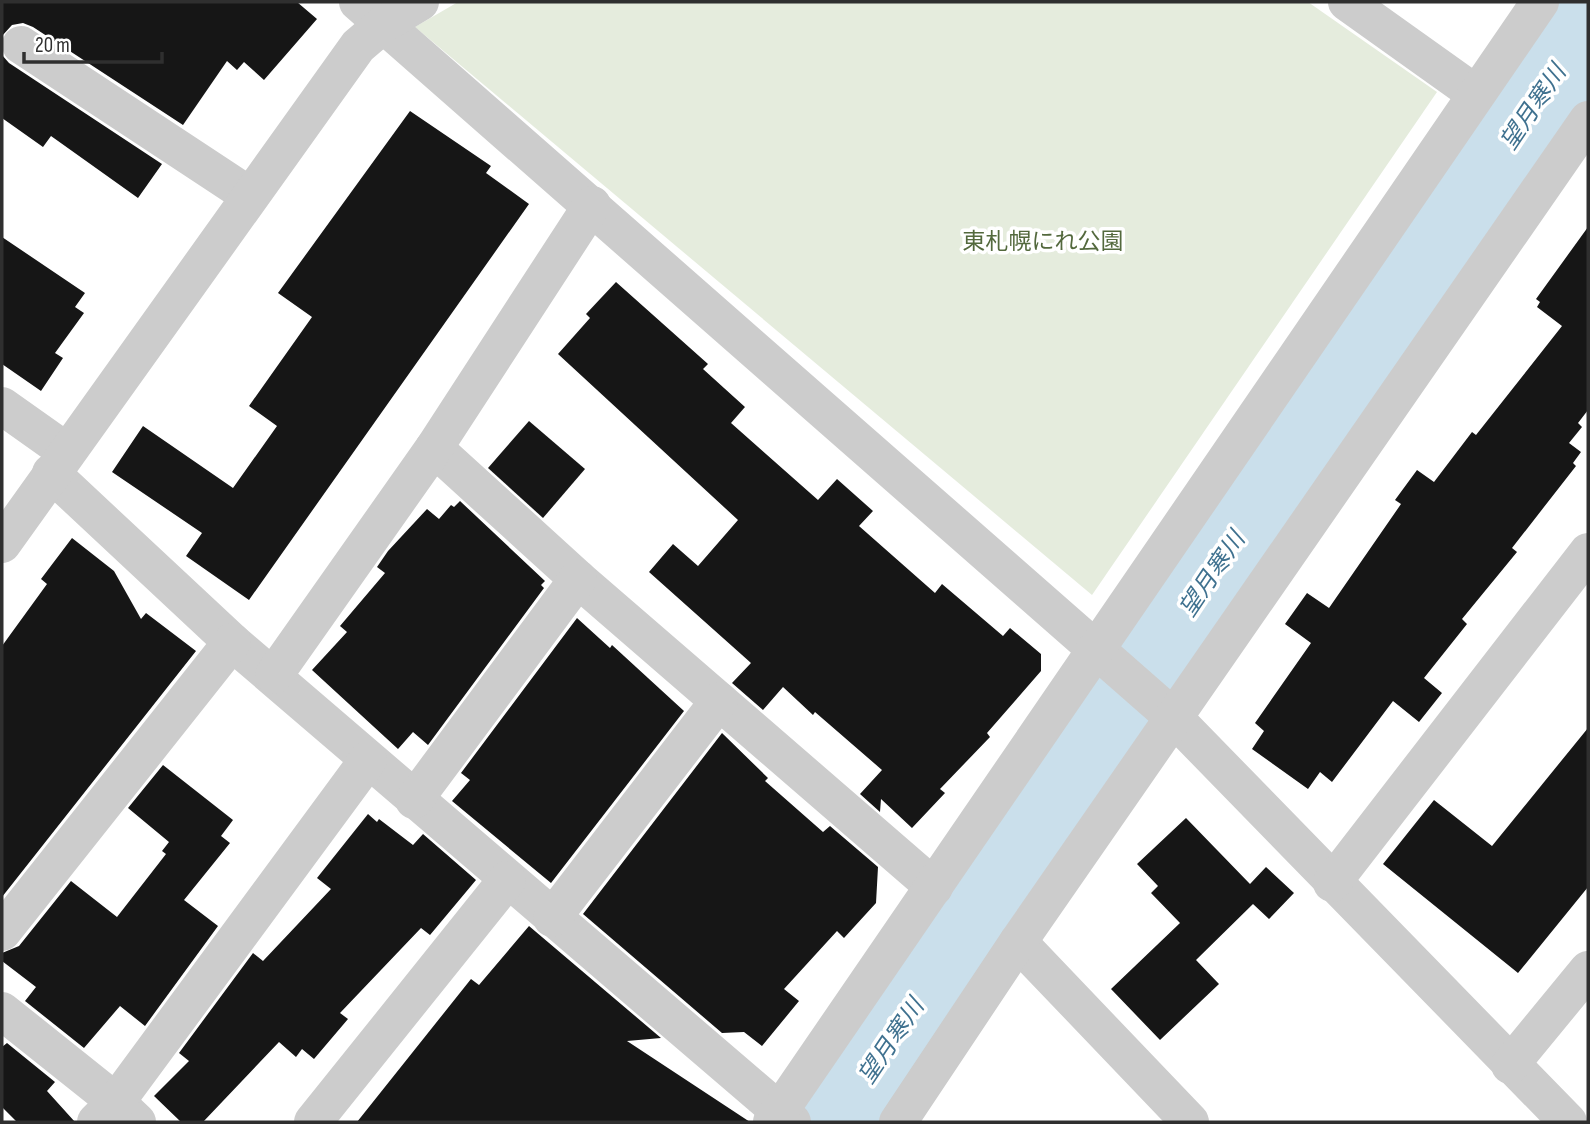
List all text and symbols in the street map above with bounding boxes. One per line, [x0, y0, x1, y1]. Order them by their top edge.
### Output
scale bar [24, 21, 163, 65]
text: 20 m [35, 33, 70, 58]
water label: 望月寒川 [1495, 57, 1574, 155]
park label: 東札幌にれ公園 [963, 228, 1124, 256]
water label: 望月寒川 [1174, 524, 1253, 622]
water label: 望月寒川 [853, 991, 932, 1089]

